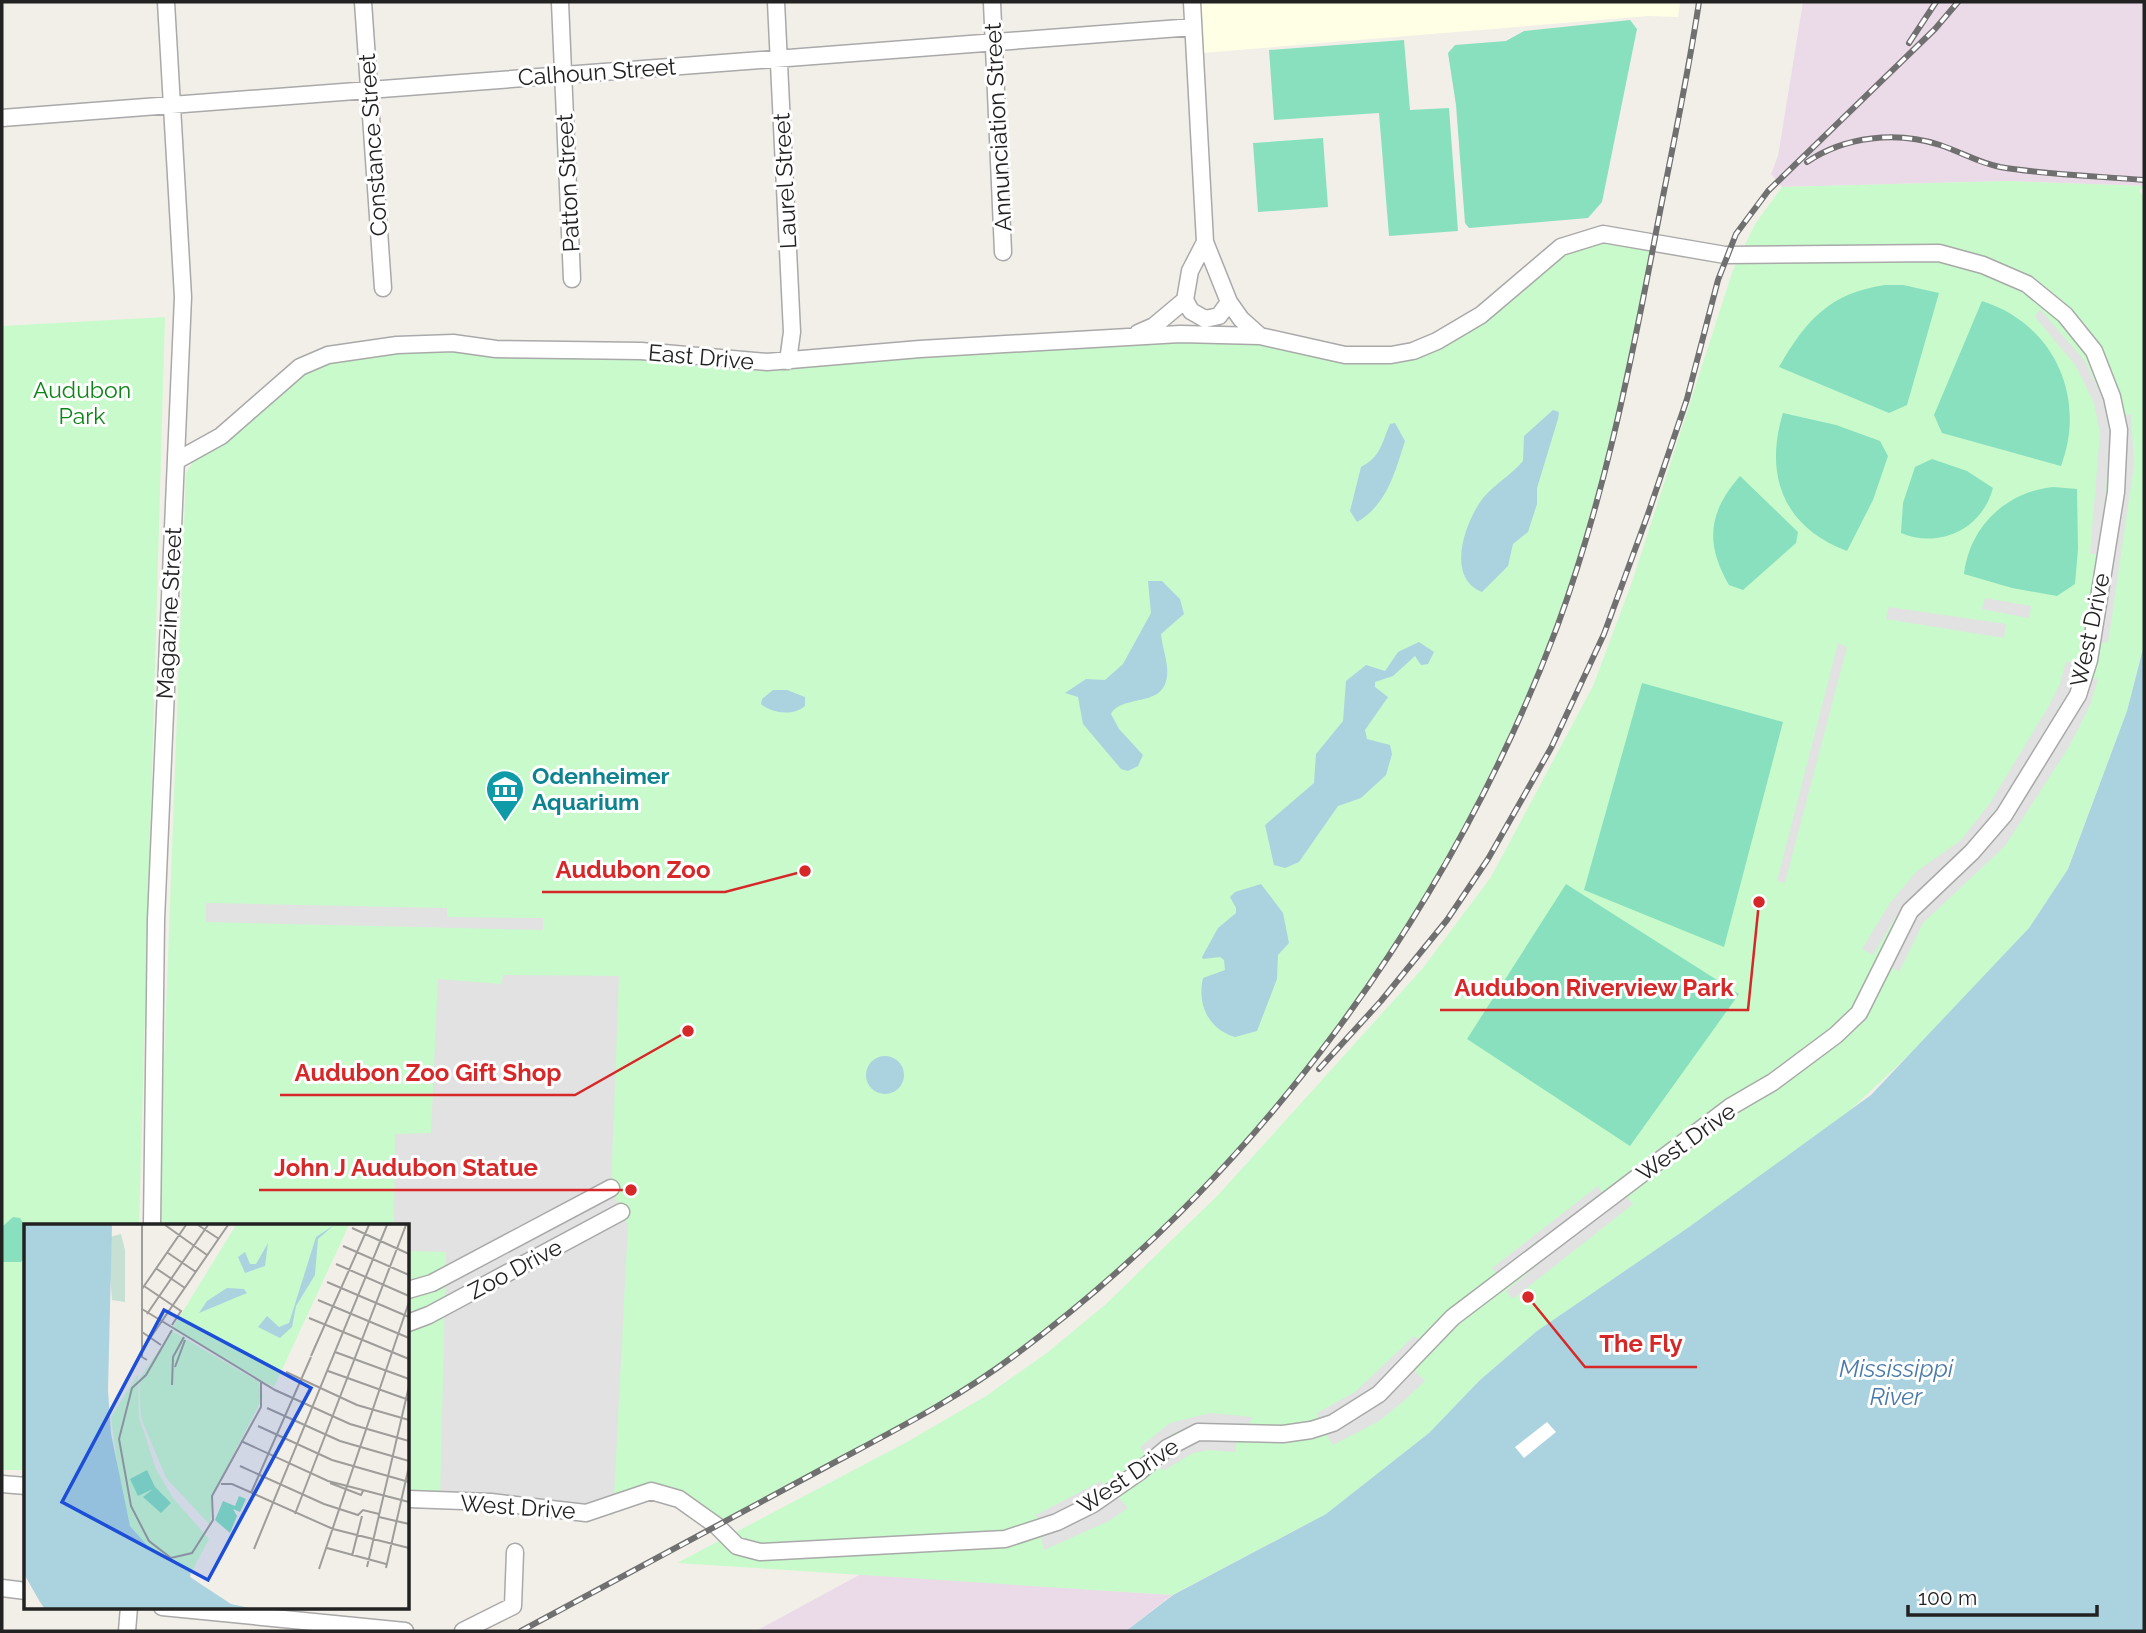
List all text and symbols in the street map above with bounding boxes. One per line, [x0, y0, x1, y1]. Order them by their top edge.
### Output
street label: Annunciation Street [979, 22, 1016, 232]
street label: Constance Street [353, 52, 392, 237]
street label: Calhoun Street [517, 52, 677, 90]
street label: Laurel Street [767, 112, 802, 250]
street label: Patton Street [550, 113, 585, 253]
street label: East Drive [647, 338, 755, 375]
park label: Audubon Park [33, 376, 131, 429]
street label: Magazine Street [151, 526, 187, 700]
street label: West Drive [2064, 571, 2115, 689]
place label: Odenheimer Aquarium [532, 762, 670, 815]
museum icon: Odenheimer Aquarium [484, 768, 526, 823]
callout: Audubon Zoo [542, 847, 725, 892]
text: Audubon Zoo [556, 855, 710, 884]
callout: Audubon Riverview Park [1440, 965, 1748, 1010]
text: Audubon Riverview Park [1454, 973, 1734, 1002]
callout: Audubon Zoo Gift Shop [280, 1050, 575, 1095]
text: Audubon Zoo Gift Shop [295, 1058, 561, 1087]
street label: West Drive [1631, 1097, 1740, 1186]
callout: John J Audubon Statue [259, 1145, 552, 1190]
text: John J Audubon Statue [274, 1153, 538, 1182]
inset map [24, 1224, 410, 1608]
street label: Zoo Drive [463, 1233, 566, 1304]
callout: The Fly [1585, 1322, 1697, 1367]
text: The Fly [1599, 1329, 1683, 1358]
water label: Mississippi River [1839, 1354, 1954, 1411]
street label: West Drive [1072, 1432, 1183, 1519]
street label: West Drive [459, 1489, 577, 1524]
scale bar [1908, 1574, 2097, 1618]
text: 100 m [1918, 1585, 1977, 1610]

